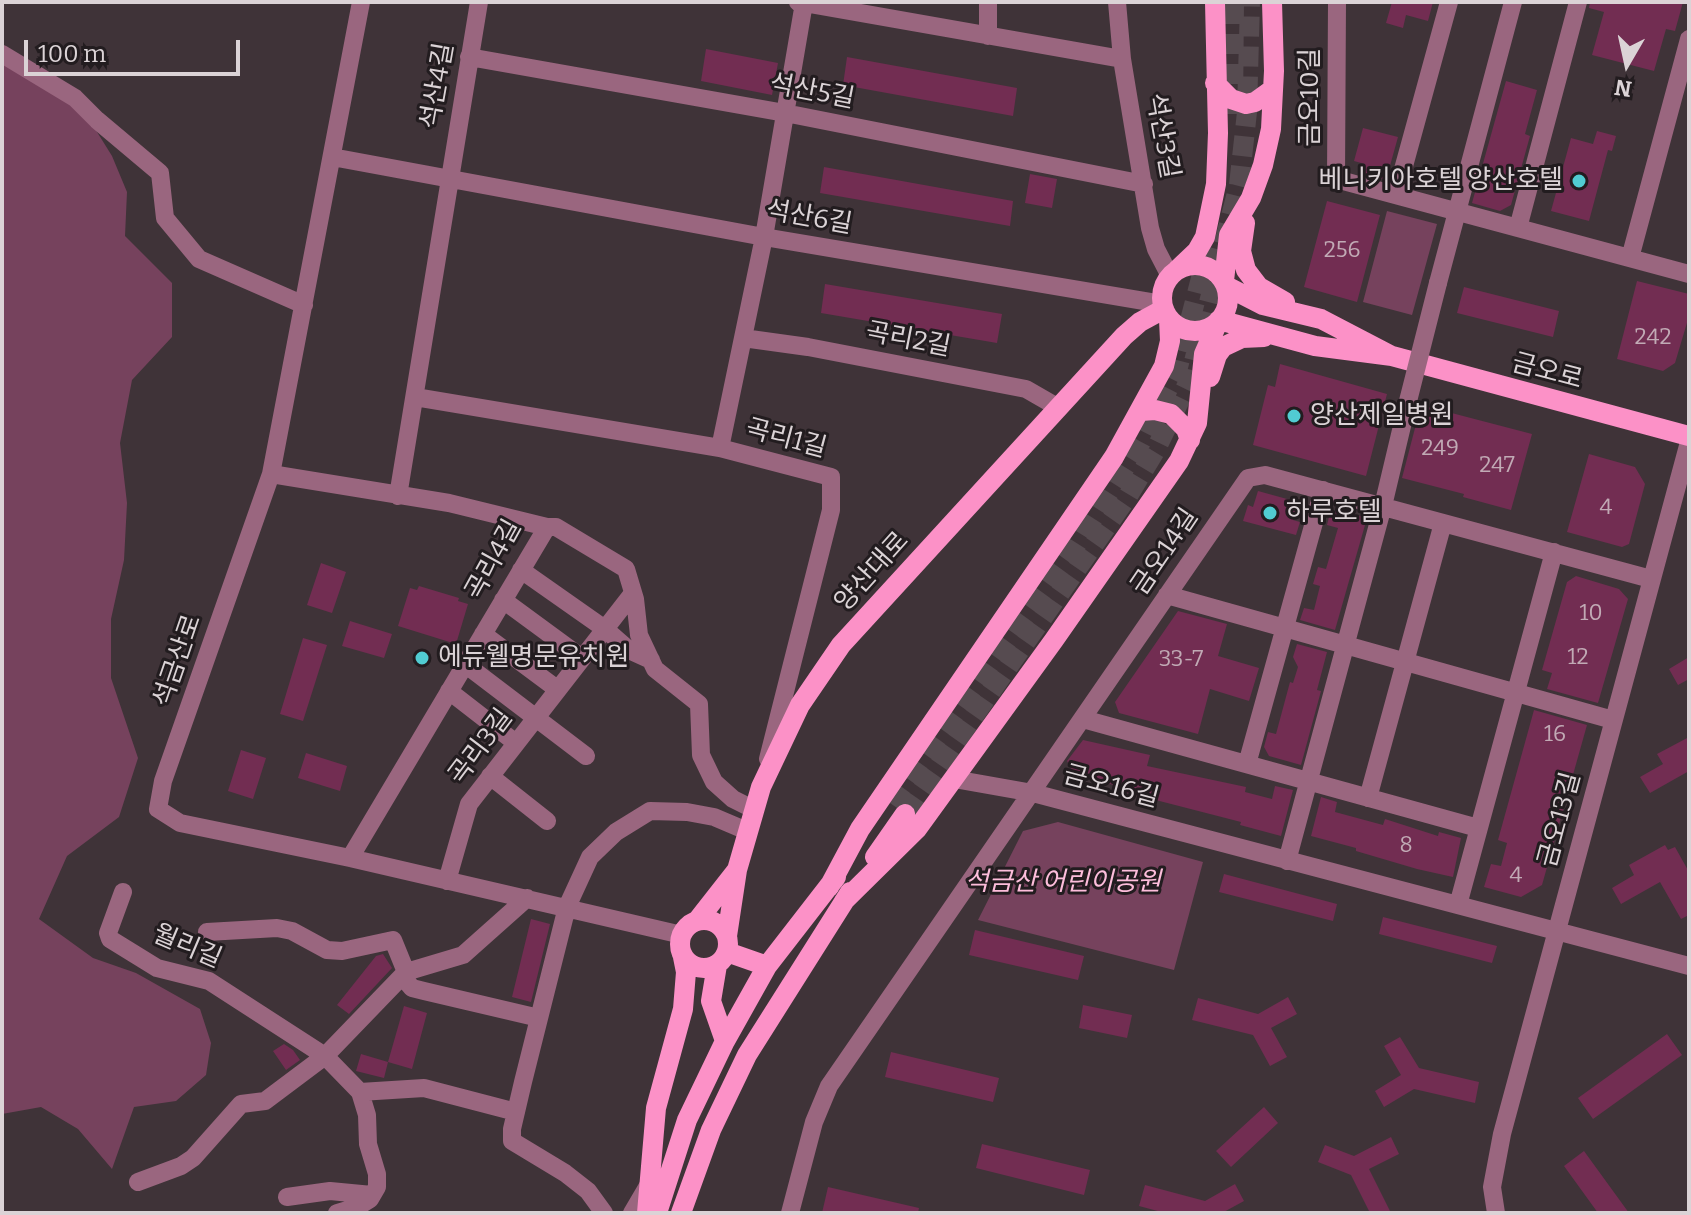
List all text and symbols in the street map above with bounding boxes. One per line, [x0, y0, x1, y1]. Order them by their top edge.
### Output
scale bar [28, 24, 244, 74]
north arrow [1587, 24, 1667, 104]
text: 100 m [38, 40, 106, 68]
street label: 석산4길 [415, 40, 461, 132]
street label: 금오10길 [1295, 48, 1327, 146]
street label: 석산5길 [767, 69, 857, 115]
text: N [1613, 74, 1634, 103]
street label: 석산3길 [1139, 91, 1185, 181]
place label: 베니키아호텔 양산호텔 [1319, 165, 1563, 197]
marker: 베니키아호텔 양산호텔 [1570, 172, 1588, 190]
street label: 석산6길 [763, 195, 855, 241]
house number: 256 [1324, 238, 1360, 264]
street label: 곡리2길 [863, 316, 953, 364]
house number: 242 [1635, 325, 1671, 351]
street label: 금오로 [1508, 348, 1586, 396]
place label: 양산제일병원 [1310, 400, 1454, 432]
marker: 양산제일병원 [1285, 407, 1303, 425]
street label: 곡리1길 [742, 413, 830, 465]
house number: 249 [1421, 436, 1459, 462]
house number: 247 [1479, 453, 1515, 479]
house number: 4 [1600, 495, 1612, 521]
place label: 하루호텔 [1286, 497, 1382, 529]
street label: 금오14길 [1125, 503, 1205, 601]
marker: 하루호텔 [1261, 504, 1279, 522]
street label: 곡리4길 [459, 514, 529, 606]
street label: 양산대로 [828, 526, 916, 618]
house number: 10 [1579, 601, 1603, 627]
street label: 석금산로 [148, 611, 208, 711]
place label: 에듀웰명문유치원 [438, 642, 629, 674]
house number: 12 [1568, 645, 1588, 671]
house number: 33-7 [1159, 647, 1203, 673]
marker: 에듀웰명문유치원 [413, 649, 431, 667]
street label: 곡리3길 [442, 703, 520, 791]
house number: 16 [1544, 722, 1566, 748]
street label: 금오16길 [1060, 759, 1162, 815]
street label: 금오13길 [1532, 769, 1588, 871]
house number: 8 [1399, 833, 1413, 859]
house number: 4 [1510, 863, 1522, 889]
park label: 석금산 어린이공원 [965, 867, 1161, 899]
street label: 월리길 [148, 919, 226, 975]

